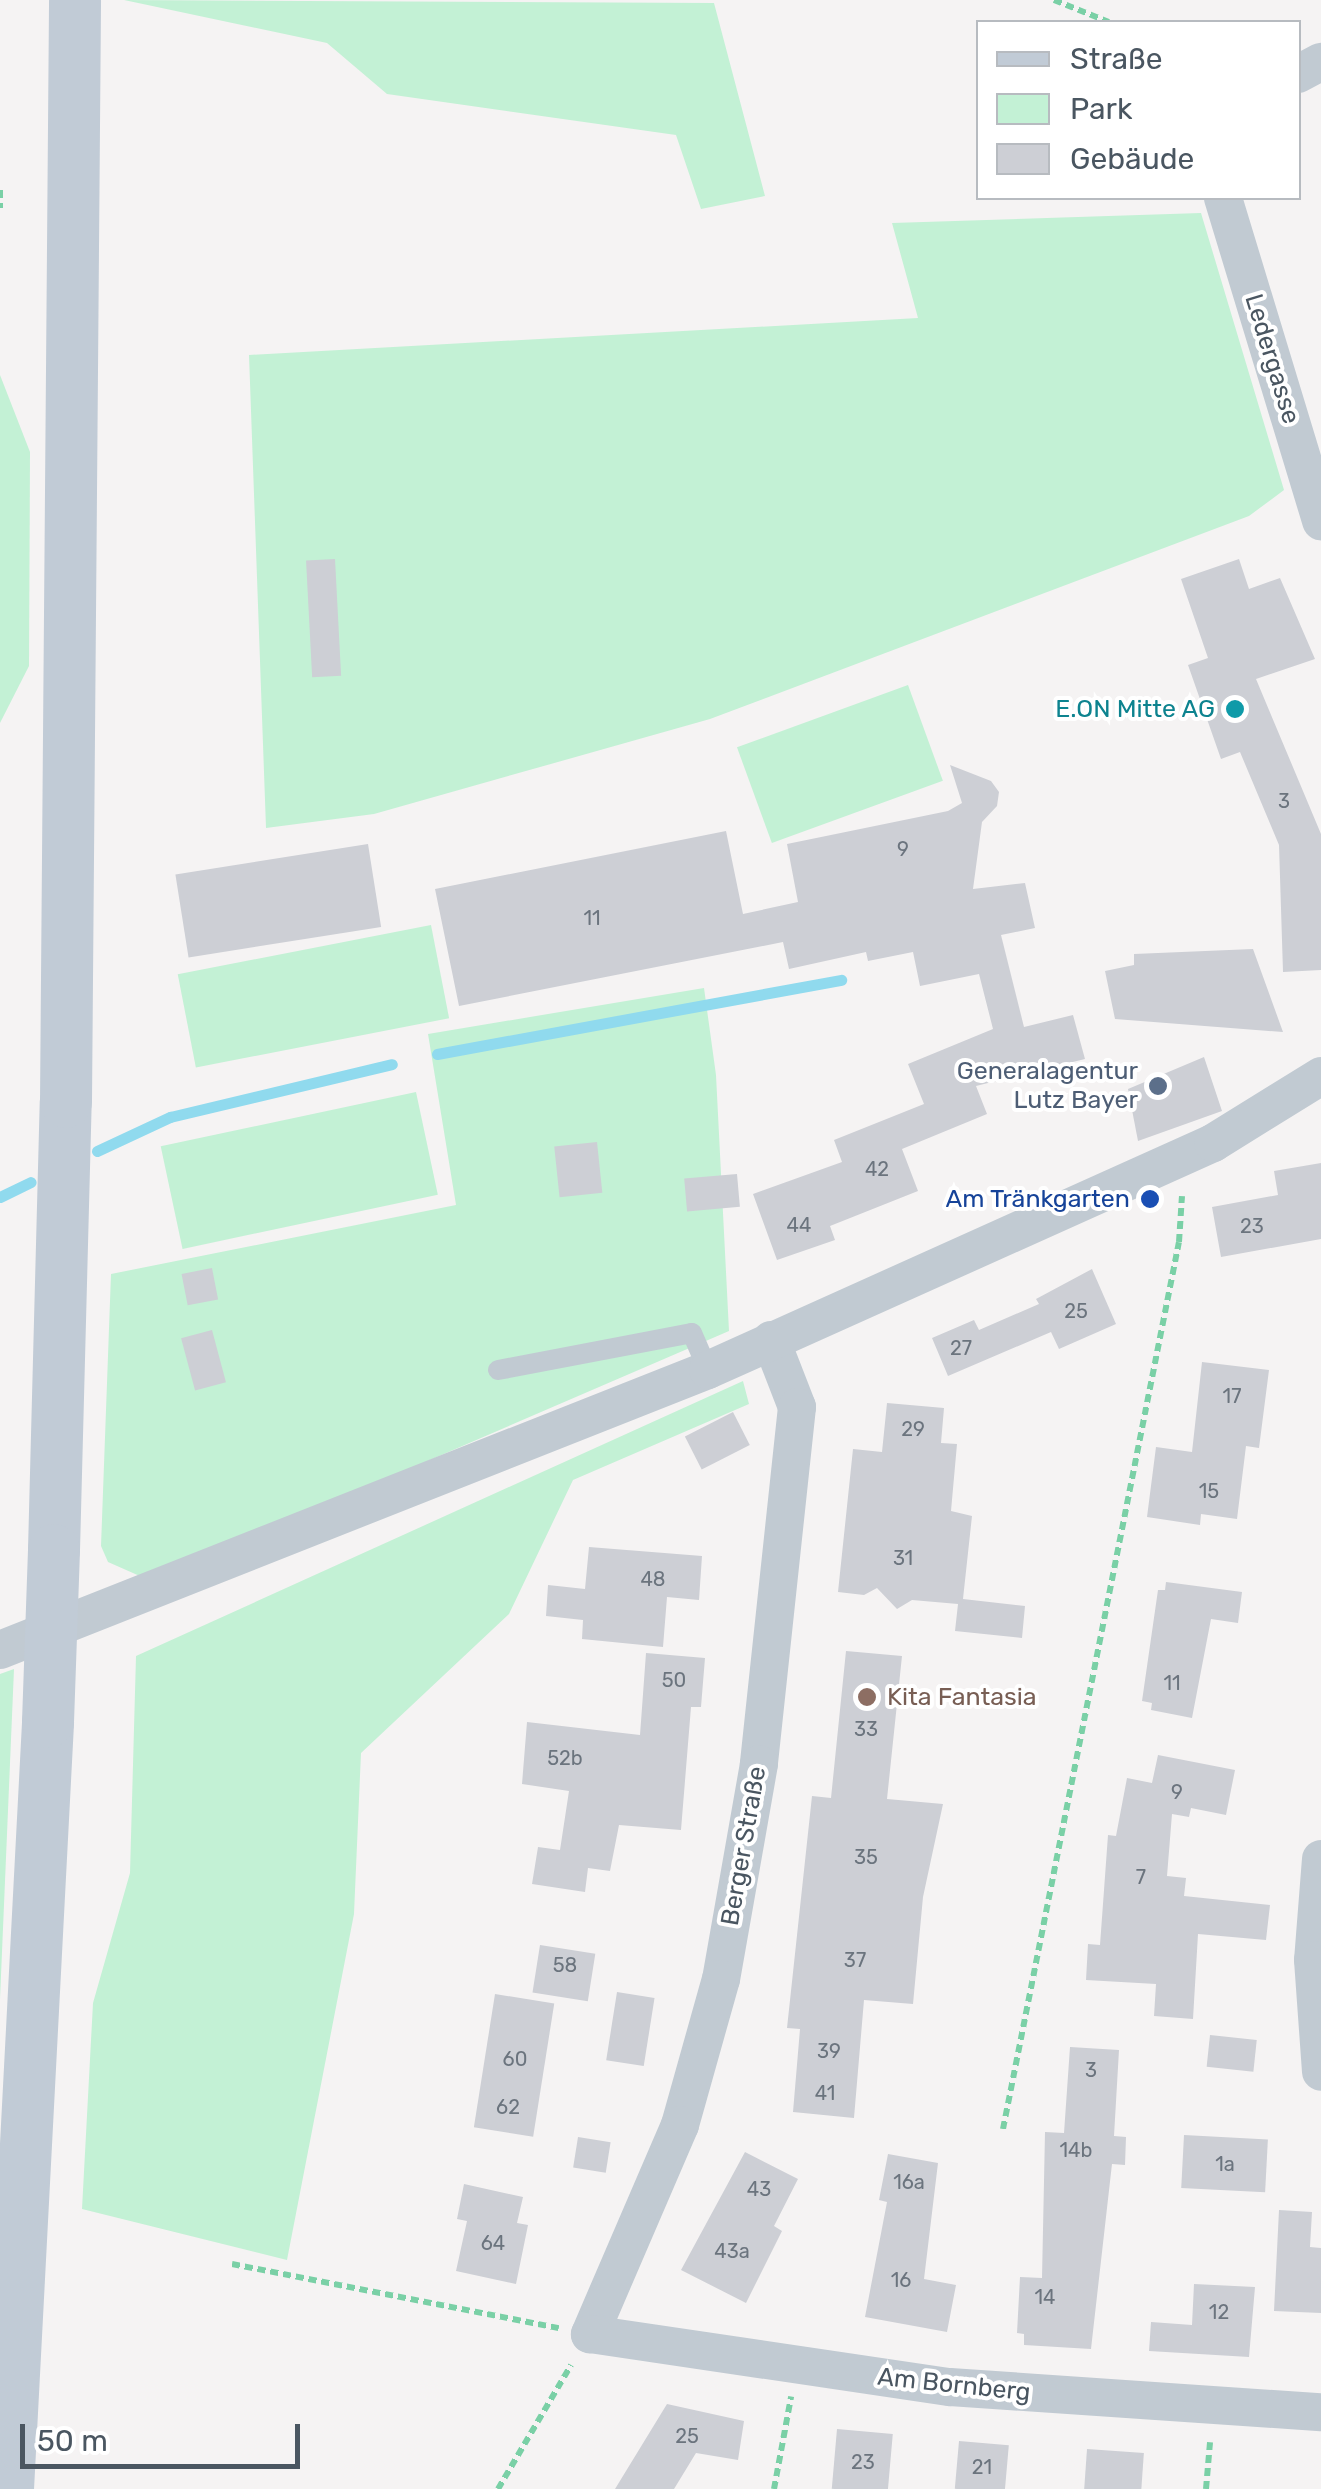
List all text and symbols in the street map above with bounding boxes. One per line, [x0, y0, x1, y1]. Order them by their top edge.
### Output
legend [976, 20, 1301, 200]
text: Straße [1070, 41, 1163, 77]
text: Park [1070, 91, 1132, 127]
text: Gebäude [1070, 141, 1194, 177]
street label: Ledergasse [1238, 290, 1306, 428]
place label: E.ON Mitte AG [1055, 694, 1215, 724]
marker: E.ON Mitte AG [1224, 698, 1246, 720]
house number: 3 [1278, 789, 1290, 813]
house number: 9 [897, 837, 909, 861]
house number: 11 [583, 906, 601, 930]
place label: Generalagentur Lutz Bayer [957, 1057, 1138, 1116]
marker: Generalagentur Lutz Bayer [1147, 1075, 1169, 1097]
house number: 42 [865, 1157, 889, 1181]
place label: Am Tränkgarten [945, 1184, 1130, 1214]
marker: Am Tränkgarten [1139, 1188, 1161, 1210]
house number: 44 [787, 1213, 811, 1237]
house number: 23 [1240, 1214, 1264, 1238]
house number: 25 [1064, 1299, 1088, 1323]
house number: 27 [950, 1336, 972, 1360]
house number: 17 [1223, 1384, 1241, 1408]
house number: 29 [901, 1417, 925, 1441]
house number: 15 [1199, 1479, 1219, 1503]
house number: 31 [893, 1546, 913, 1570]
house number: 48 [640, 1567, 666, 1591]
house number: 50 [662, 1668, 686, 1692]
house number: 11 [1163, 1671, 1181, 1695]
place label: Kita Fantasia [887, 1682, 1037, 1712]
marker: Kita Fantasia [856, 1686, 878, 1708]
house number: 33 [854, 1717, 878, 1741]
house number: 52b [547, 1746, 583, 1770]
street label: Berger Straße [715, 1764, 773, 1928]
house number: 9 [1171, 1780, 1183, 1804]
house number: 35 [854, 1845, 878, 1869]
house number: 7 [1136, 1865, 1146, 1889]
house number: 37 [844, 1948, 866, 1972]
house number: 58 [553, 1953, 577, 1977]
house number: 39 [817, 2039, 841, 2063]
house number: 60 [503, 2047, 527, 2071]
house number: 3 [1085, 2058, 1097, 2082]
house number: 41 [815, 2081, 835, 2105]
house number: 62 [496, 2095, 520, 2119]
house number: 14b [1060, 2138, 1092, 2162]
house number: 1a [1215, 2152, 1235, 2176]
house number: 16a [893, 2170, 925, 2194]
house number: 43 [747, 2177, 771, 2201]
house number: 64 [481, 2231, 505, 2255]
house number: 43a [714, 2239, 750, 2263]
house number: 16 [891, 2268, 911, 2292]
house number: 14 [1035, 2285, 1055, 2309]
house number: 12 [1209, 2300, 1229, 2324]
street label: Am Bornberg [876, 2362, 1032, 2408]
scale bar [25, 2404, 305, 2466]
text: 50 m [37, 2423, 108, 2459]
house number: 25 [675, 2424, 699, 2448]
house number: 23 [851, 2450, 875, 2474]
house number: 21 [972, 2455, 992, 2479]

